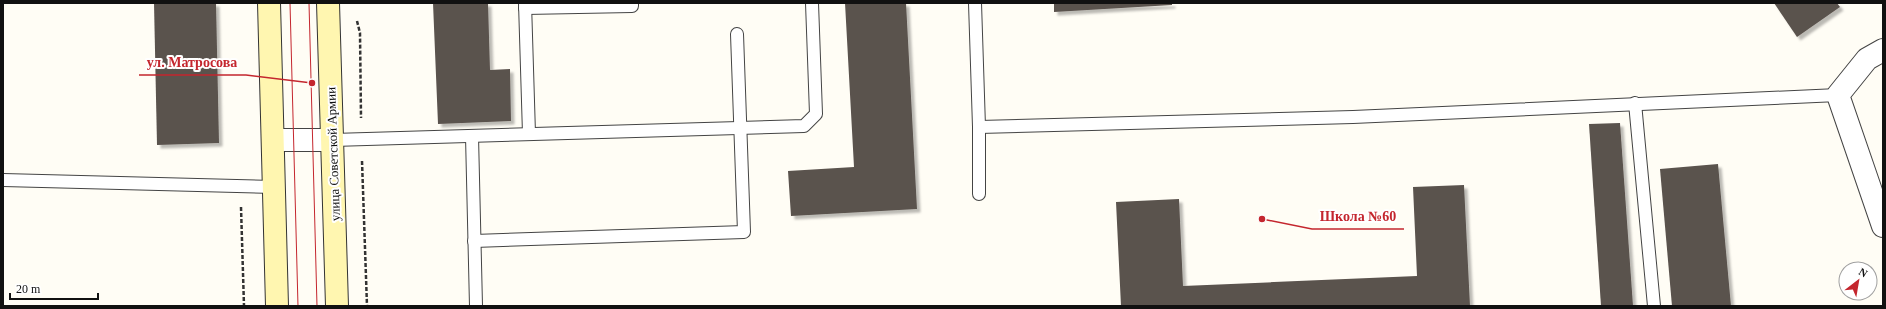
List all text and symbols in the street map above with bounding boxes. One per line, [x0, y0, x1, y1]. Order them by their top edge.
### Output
callout: ул. Матросова [139, 49, 246, 75]
text: ул. Матросова [147, 55, 237, 70]
street label: улица Советской Армии [323, 87, 343, 221]
callout: Школа №60 [1312, 203, 1404, 229]
text: Школа №60 [1320, 209, 1396, 224]
north arrow [1838, 261, 1878, 301]
text: N [1857, 265, 1870, 280]
scale bar [10, 275, 98, 301]
text: 20 m [16, 282, 41, 296]

